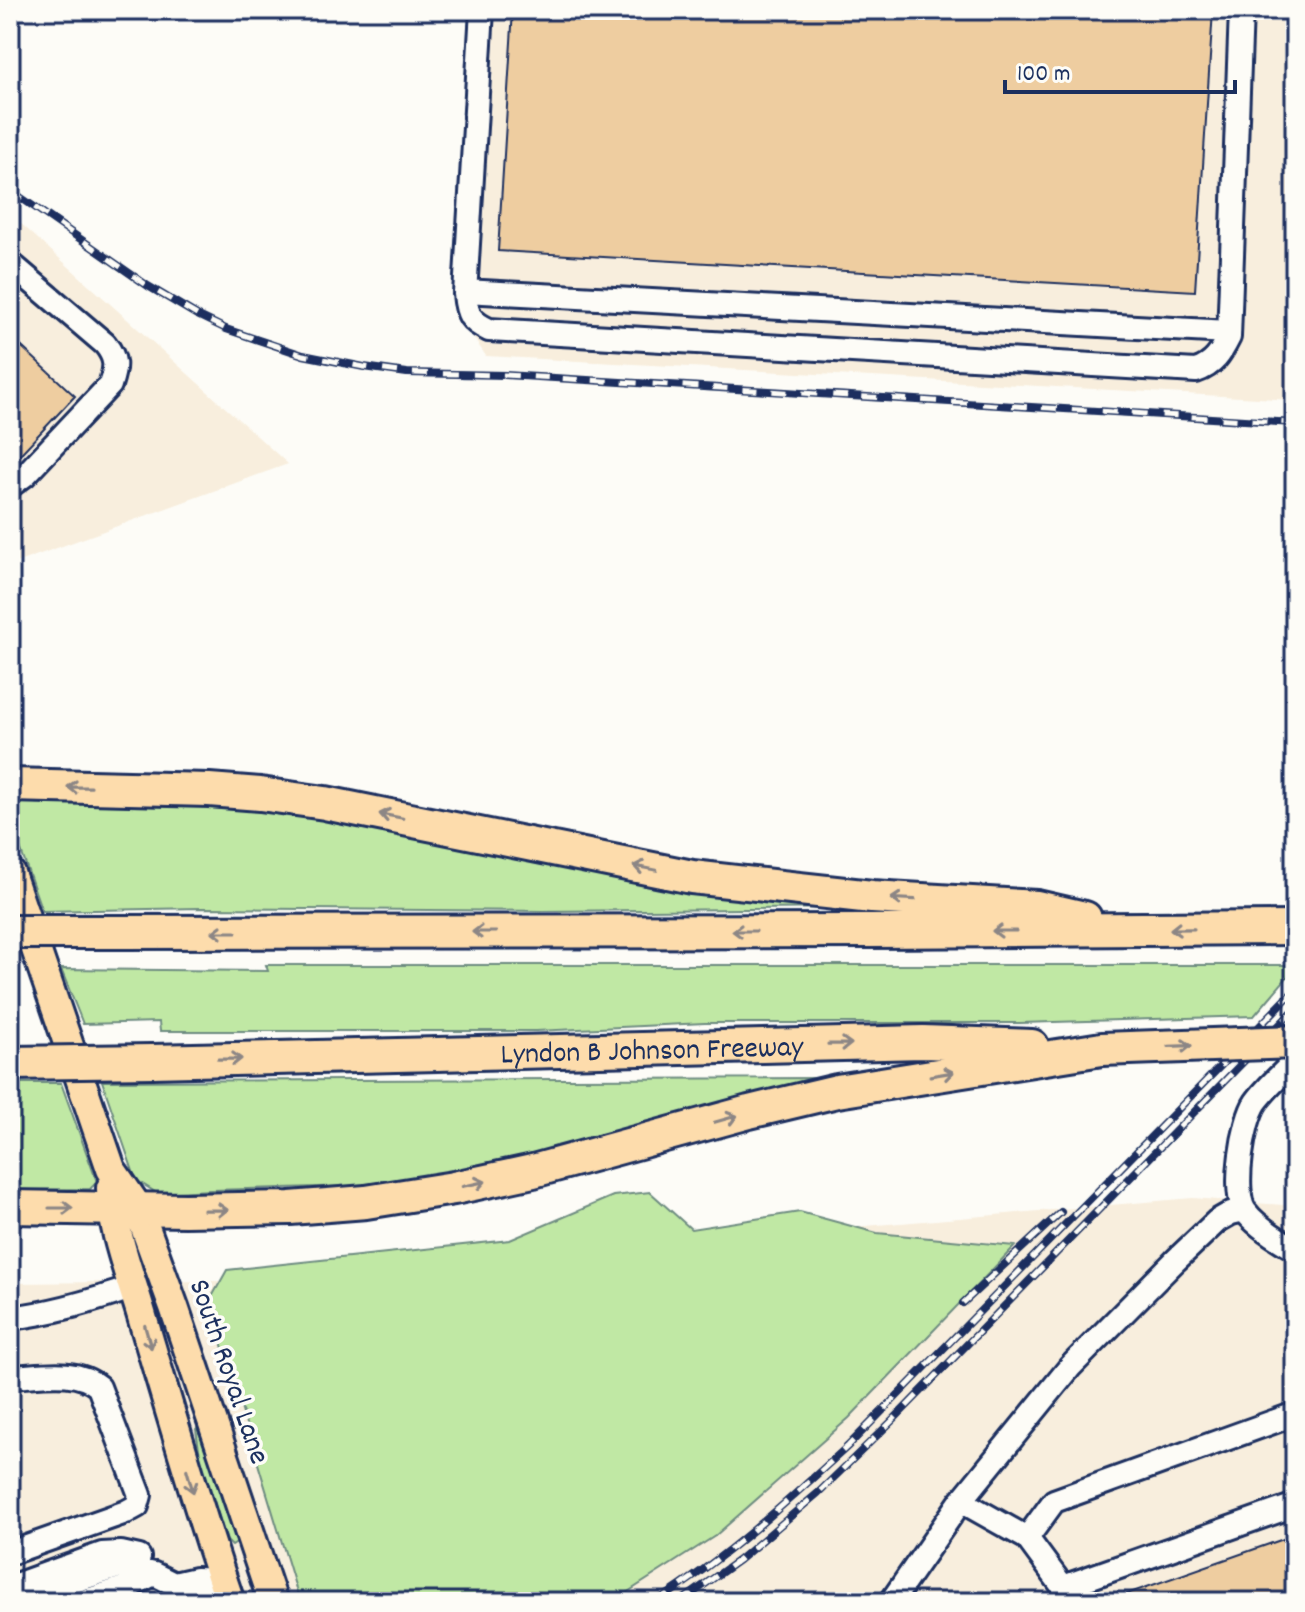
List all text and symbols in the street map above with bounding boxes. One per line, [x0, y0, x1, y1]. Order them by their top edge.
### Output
scale bar [1005, 44, 1235, 94]
text: 100 m [1017, 58, 1070, 92]
one-way arrow [66, 779, 93, 795]
one-way arrow [379, 807, 404, 822]
one-way arrow [633, 860, 659, 875]
one-way arrow [890, 891, 917, 906]
one-way arrow [1169, 922, 1196, 937]
one-way arrow [731, 923, 758, 939]
one-way arrow [991, 923, 1018, 939]
one-way arrow [211, 924, 238, 940]
one-way arrow [471, 924, 498, 940]
street label: Lyndon B Johnson Freeway [500, 1028, 805, 1078]
one-way arrow [826, 1036, 853, 1051]
one-way arrow [1166, 1039, 1193, 1054]
one-way arrow [216, 1052, 243, 1067]
one-way arrow [929, 1066, 954, 1081]
one-way arrow [712, 1111, 738, 1126]
one-way arrow [460, 1176, 486, 1191]
one-way arrow [47, 1200, 74, 1215]
one-way arrow [202, 1202, 229, 1217]
street label: South Royal Lane [175, 1274, 278, 1471]
one-way arrow [141, 1323, 156, 1349]
one-way arrow [183, 1467, 198, 1493]

